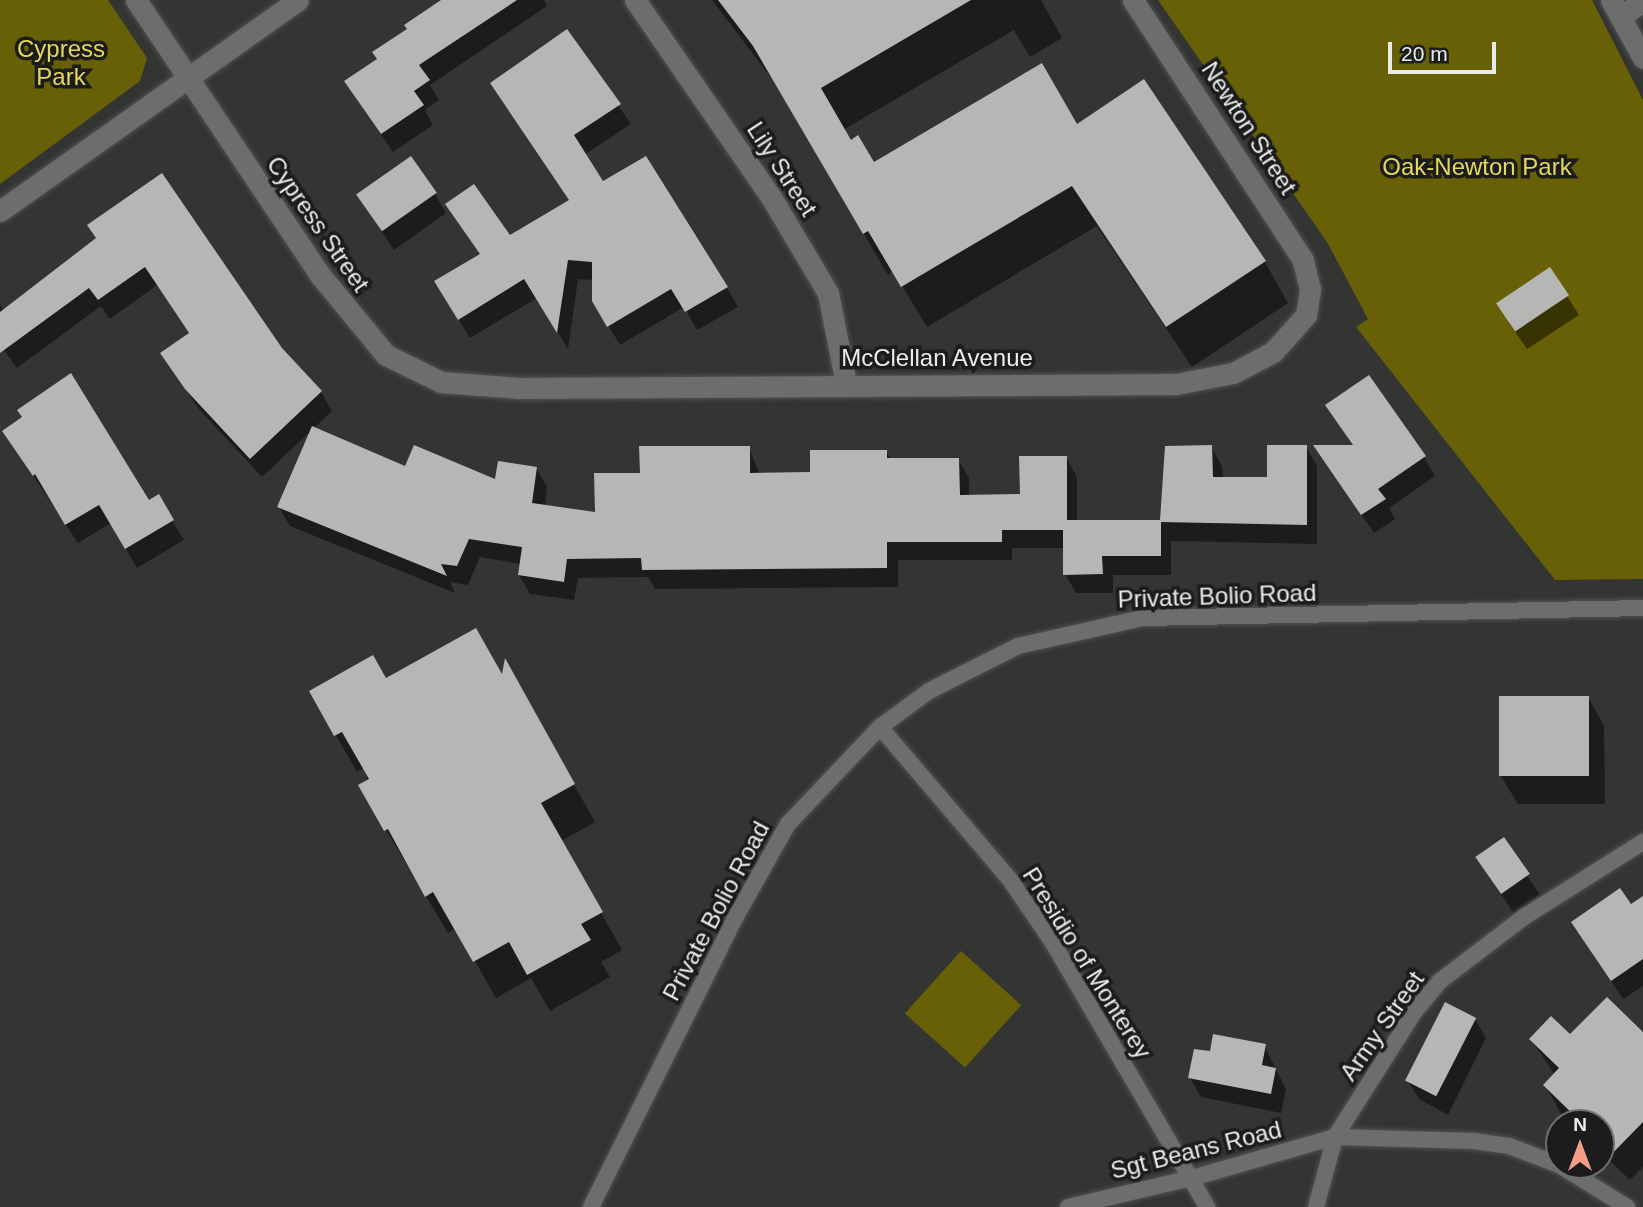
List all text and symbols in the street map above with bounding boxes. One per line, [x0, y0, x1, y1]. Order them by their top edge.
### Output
scale bar [1391, 28, 1500, 72]
park label: Cypress Park [17, 35, 105, 91]
text: 20 m [1401, 42, 1448, 65]
street label: Newton Street [1196, 56, 1302, 200]
street label: Lily Street [741, 116, 823, 222]
street label: Cypress Street [261, 151, 375, 297]
park label: Oak-Newton Park [1382, 153, 1572, 181]
street label: McClellan Avenue [841, 344, 1033, 372]
street label: Private Bolio Road [1117, 578, 1317, 614]
street label: Private Bolio Road [657, 816, 775, 1006]
street label: Presidio of Monterey [1016, 862, 1158, 1064]
street label: Army Street [1334, 966, 1430, 1086]
north arrow [1545, 1109, 1615, 1179]
text: N [1573, 1114, 1587, 1135]
street label: Sgt Beans Road [1108, 1115, 1284, 1185]

